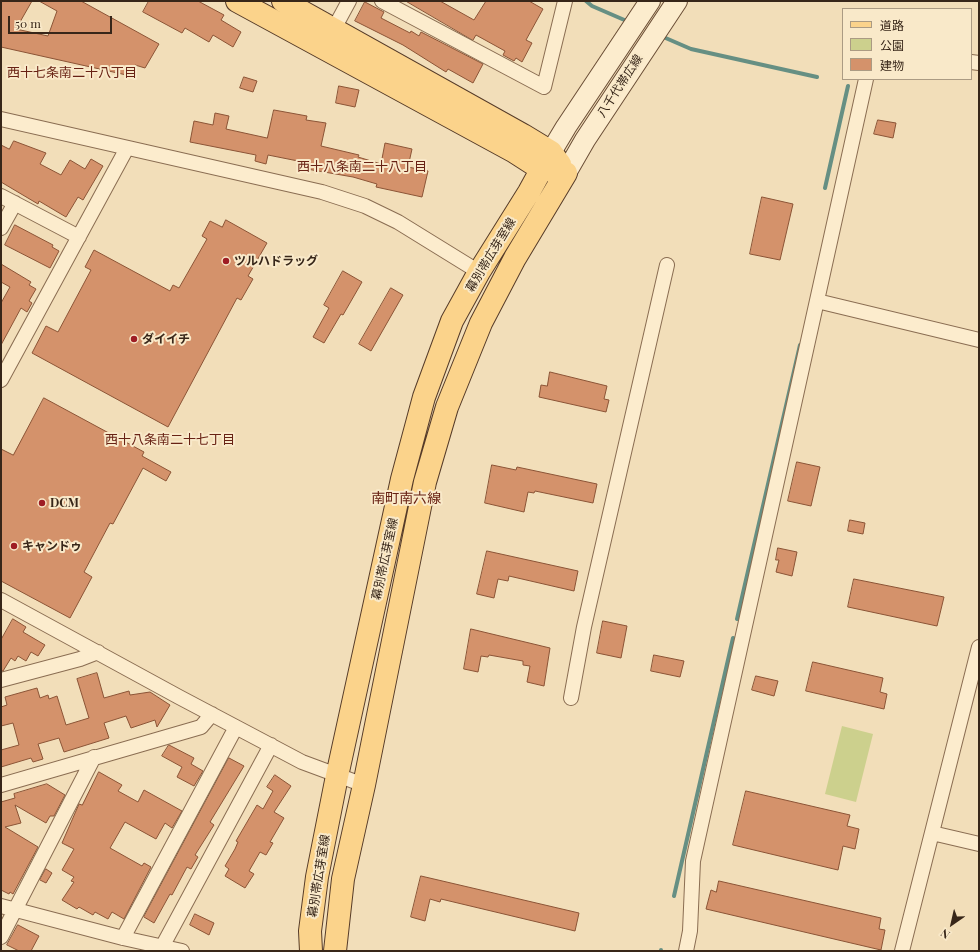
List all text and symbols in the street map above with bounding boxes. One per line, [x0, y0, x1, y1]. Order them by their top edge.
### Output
scale bar [10, 8, 114, 34]
legend [842, 8, 972, 80]
text: 50 m [15, 15, 41, 31]
text: 道路 [880, 17, 904, 33]
text: 公園 [880, 37, 904, 53]
street label: 八千代帯広線 [594, 52, 646, 120]
text: 建物 [880, 57, 904, 73]
district label: 西十七条南二十八丁目 [7, 65, 137, 81]
district label: 西十八条南二十八丁目 [297, 159, 427, 175]
street label: 幕別帯広芽室線 [463, 215, 519, 295]
place label: ツルハドラッグ [234, 254, 318, 268]
marker: ツルハドラッグ [221, 256, 231, 266]
place label: ダイイチ [142, 332, 190, 346]
marker: ダイイチ [129, 334, 139, 344]
district label: 西十八条南二十七丁目 [105, 432, 235, 448]
district label: 南町南六線 [371, 491, 441, 507]
place label: DCM [50, 496, 79, 510]
marker: DCM [37, 498, 47, 508]
street label: 幕別帯広芽室線 [369, 516, 401, 602]
place label: キャンドゥ [22, 539, 82, 553]
marker: キャンドゥ [9, 541, 19, 551]
street label: 幕別帯広芽室線 [305, 833, 333, 919]
north arrow [932, 904, 972, 944]
text: N [938, 926, 953, 943]

